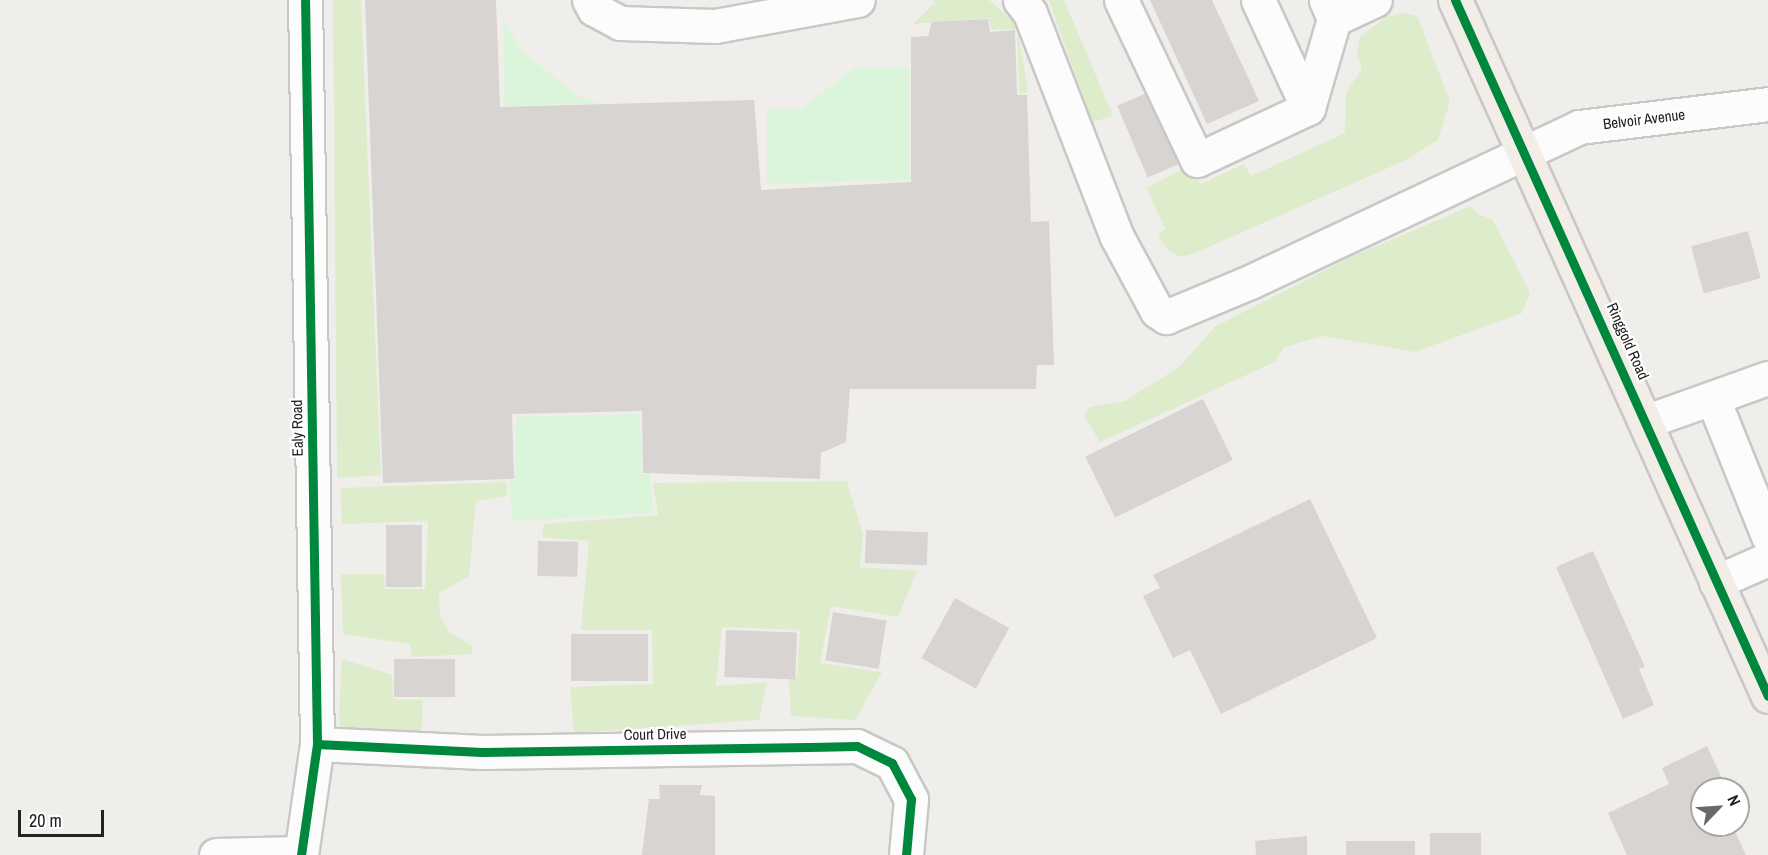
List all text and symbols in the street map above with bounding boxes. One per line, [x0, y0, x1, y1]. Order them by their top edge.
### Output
street label: Belvoir Avenue [1602, 105, 1686, 133]
street label: Ringgold Road [1603, 300, 1653, 382]
street label: Ealy Road [288, 399, 306, 457]
street label: Court Drive [623, 724, 687, 744]
north arrow [1690, 777, 1750, 837]
text: N [1723, 791, 1746, 809]
scale bar [21, 798, 106, 836]
text: 20 m [29, 808, 62, 833]

